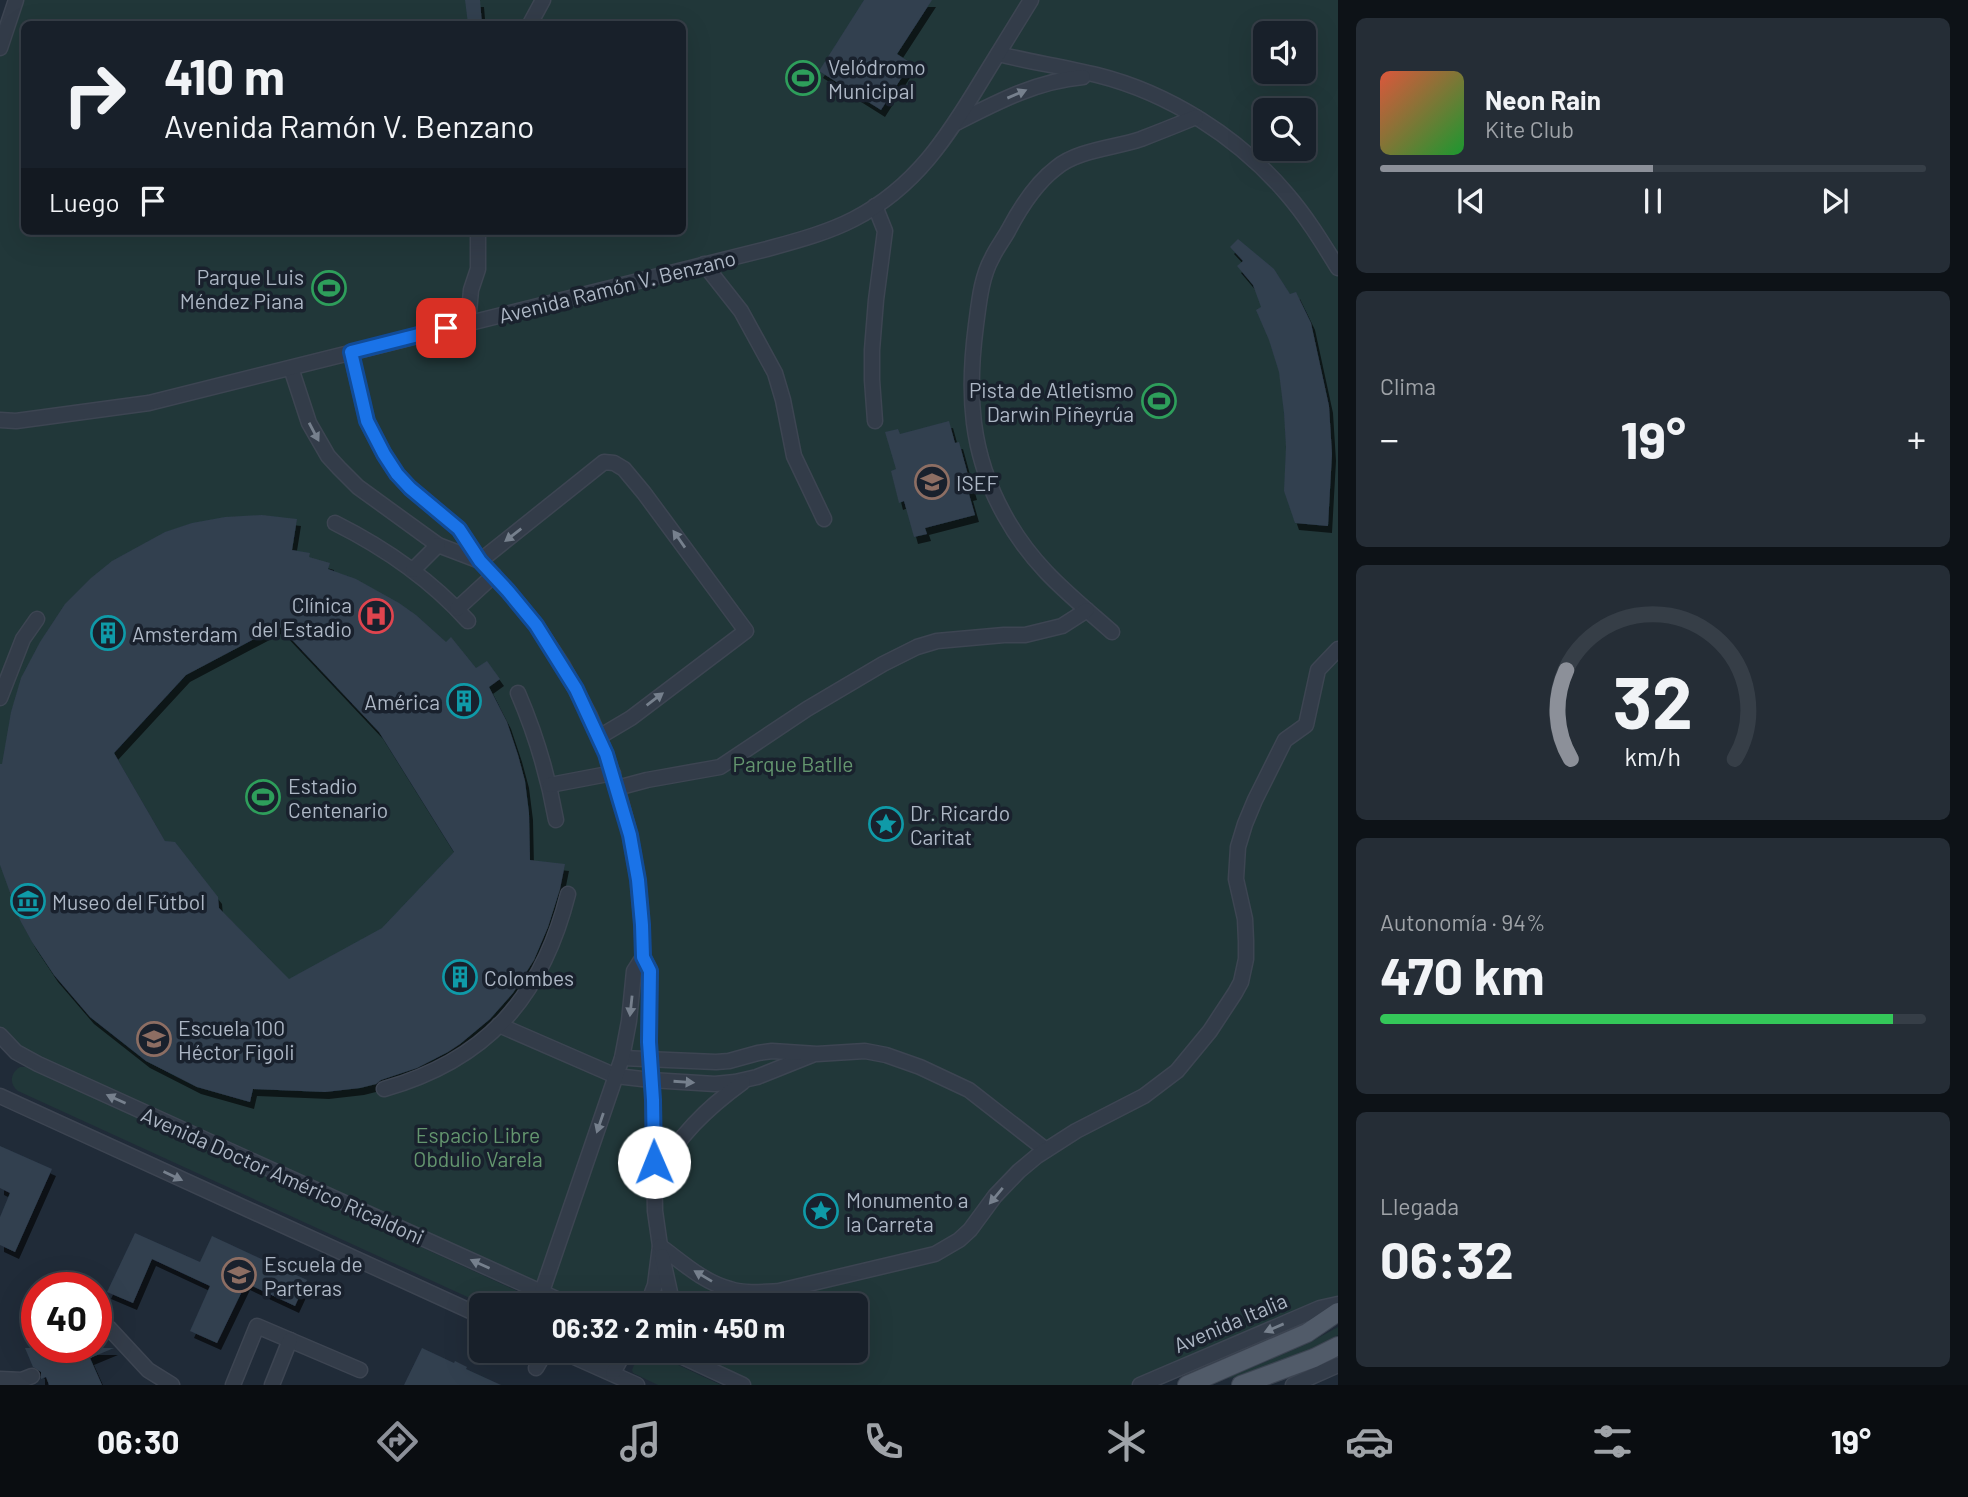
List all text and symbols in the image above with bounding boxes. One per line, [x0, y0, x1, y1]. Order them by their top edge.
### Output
map controls [1253, 21, 1316, 161]
button: sound [1253, 21, 1316, 84]
text: 410 m [164, 46, 285, 105]
icon: right [49, 49, 140, 140]
place label: Velódromo Municipal [828, 54, 926, 103]
sports icon: Velódromo Municipal [784, 59, 822, 97]
text: Neon Rain [1485, 84, 1601, 115]
one-way arrow [1007, 88, 1028, 99]
button: search [1253, 98, 1316, 161]
text: Avenida Ramón V. Benzano [164, 106, 535, 144]
text: Kite Club [1485, 115, 1574, 143]
icon: arrive [134, 182, 172, 220]
icon: previous [1452, 182, 1490, 220]
icon: pause [1634, 182, 1672, 220]
icon: next [1816, 182, 1854, 220]
text: Luego [49, 186, 120, 217]
street label: Avenida Ramón V. Benzano [496, 244, 738, 328]
place label: Parque Luis Méndez Piana [180, 264, 304, 313]
sports icon: Parque Luis Méndez Piana [310, 269, 348, 307]
pin [416, 298, 476, 358]
icon: arrive [427, 309, 465, 347]
text: Clima [1380, 372, 1436, 400]
place label: Pista de Atletismo Darwin Piñeyrúa [969, 377, 1134, 426]
sports icon: Pista de Atletismo Darwin Piñeyrúa [1140, 382, 1178, 420]
text: 19° [1620, 407, 1686, 469]
text: − [1380, 415, 1399, 461]
text: + [1907, 415, 1926, 461]
one-way arrow [308, 422, 320, 442]
school or university icon: ISEF [913, 463, 951, 501]
place label: ISEF [956, 470, 998, 495]
one-way arrow [504, 527, 522, 542]
one-way arrow [673, 530, 686, 549]
place label: Clínica del Estadio [251, 592, 352, 641]
hospital icon: Clínica del Estadio [357, 597, 395, 635]
building icon: Amsterdam [89, 614, 127, 652]
place label: Amsterdam [132, 621, 238, 646]
text: 32 [1613, 656, 1693, 744]
building icon: América [445, 682, 483, 720]
place label: América [364, 689, 440, 714]
one-way arrow [646, 692, 664, 707]
text: km/h [1625, 740, 1681, 770]
park label: Parque Batlle [733, 751, 853, 776]
place label: Estadio Centenario [288, 773, 388, 822]
sports icon: Estadio Centenario [244, 778, 282, 816]
place label: Dr. Ricardo Caritat [910, 800, 1010, 849]
place icon: Dr. Ricardo Caritat [867, 805, 905, 843]
museum icon: Museo del Fútbol [9, 882, 47, 920]
place label: Museo del Fútbol [52, 889, 205, 914]
text: Autonomía · 94% [1380, 908, 1545, 936]
text: 470 km [1380, 943, 1545, 1005]
building icon: Colombes [441, 958, 479, 996]
place label: Colombes [484, 965, 574, 990]
one-way arrow [625, 996, 636, 1018]
place label: Escuela 100 Héctor Figoli [178, 1015, 295, 1064]
school or university icon: Escuela 100 Héctor Figoli [135, 1020, 173, 1058]
one-way arrow [673, 1077, 695, 1088]
one-way arrow [106, 1093, 127, 1104]
street label: Avenida Doctor Américo Ricaldoni [138, 1101, 428, 1249]
one-way arrow [594, 1112, 605, 1133]
park label: Espacio Libre Obdulio Varela [413, 1122, 543, 1171]
position arrow [617, 1125, 691, 1199]
one-way arrow [163, 1171, 184, 1182]
place label: Monumento a la Carreta [846, 1187, 968, 1236]
one-way arrow [989, 1187, 1004, 1205]
place icon: Monumento a la Carreta [802, 1192, 840, 1230]
text: Llegada [1380, 1192, 1459, 1220]
text: 06:32 [1380, 1227, 1514, 1289]
place label: Escuela de Parteras [264, 1251, 363, 1300]
school or university icon: Escuela de Parteras [220, 1256, 258, 1294]
one-way arrow [470, 1258, 490, 1270]
one-way arrow [693, 1270, 713, 1283]
speed limit sign: 40 [21, 1272, 112, 1363]
street label: Avenida Italia [1170, 1287, 1290, 1357]
text: 06:32 · 2 min · 450 m [552, 1312, 785, 1343]
one-way arrow [1264, 1322, 1285, 1333]
icon: directions [373, 1417, 422, 1466]
icon: music [616, 1417, 665, 1466]
icon: phone [859, 1417, 908, 1466]
icon: climate [1102, 1417, 1151, 1466]
icon: car [1345, 1417, 1394, 1466]
icon: filters [1588, 1417, 1637, 1466]
text: 06:30 [97, 1422, 180, 1460]
text: 19° [1831, 1422, 1871, 1460]

